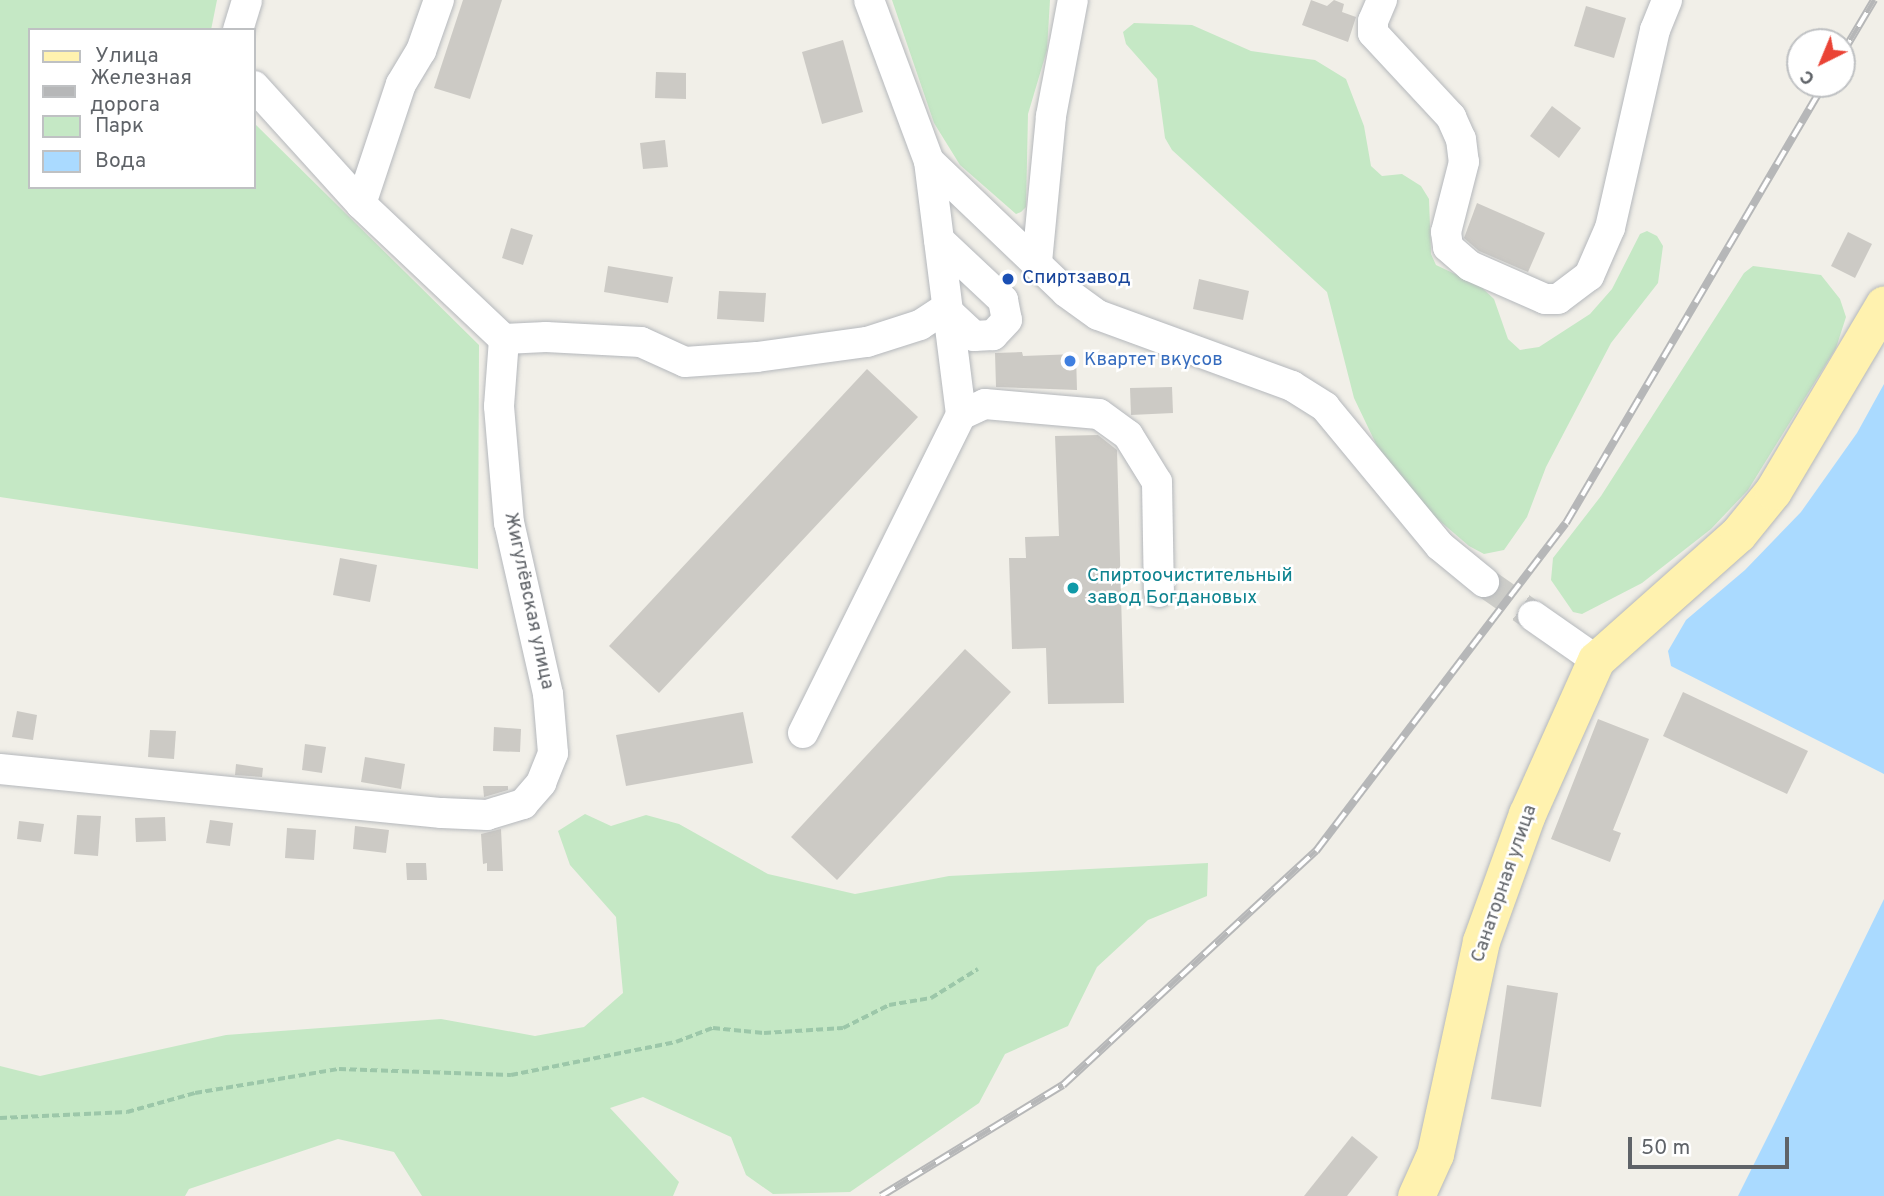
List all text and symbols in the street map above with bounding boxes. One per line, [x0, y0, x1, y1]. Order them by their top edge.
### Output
legend [28, 28, 256, 189]
north arrow [1786, 28, 1856, 98]
text: Улица [95, 43, 159, 70]
text: С [1795, 64, 1821, 90]
text: Железная дорога [90, 65, 192, 119]
text: Парк [95, 113, 144, 140]
text: Вода [95, 148, 146, 175]
place label: Спиртзавод [1022, 268, 1131, 290]
marker: Спиртзавод [1000, 271, 1016, 287]
place label: Квартет вкусов [1084, 350, 1223, 372]
marker: Квартет вкусов [1062, 353, 1078, 369]
street label: Жигулёвская улица [498, 510, 558, 692]
place label: Спиртоочистительный завод Богдановых [1087, 566, 1293, 610]
marker: Спиртоочистительный завод Богдановых [1065, 580, 1081, 596]
street label: Санаторная улица [1467, 802, 1543, 966]
scale bar [1632, 1122, 1793, 1166]
text: 50 m [1641, 1135, 1690, 1162]

